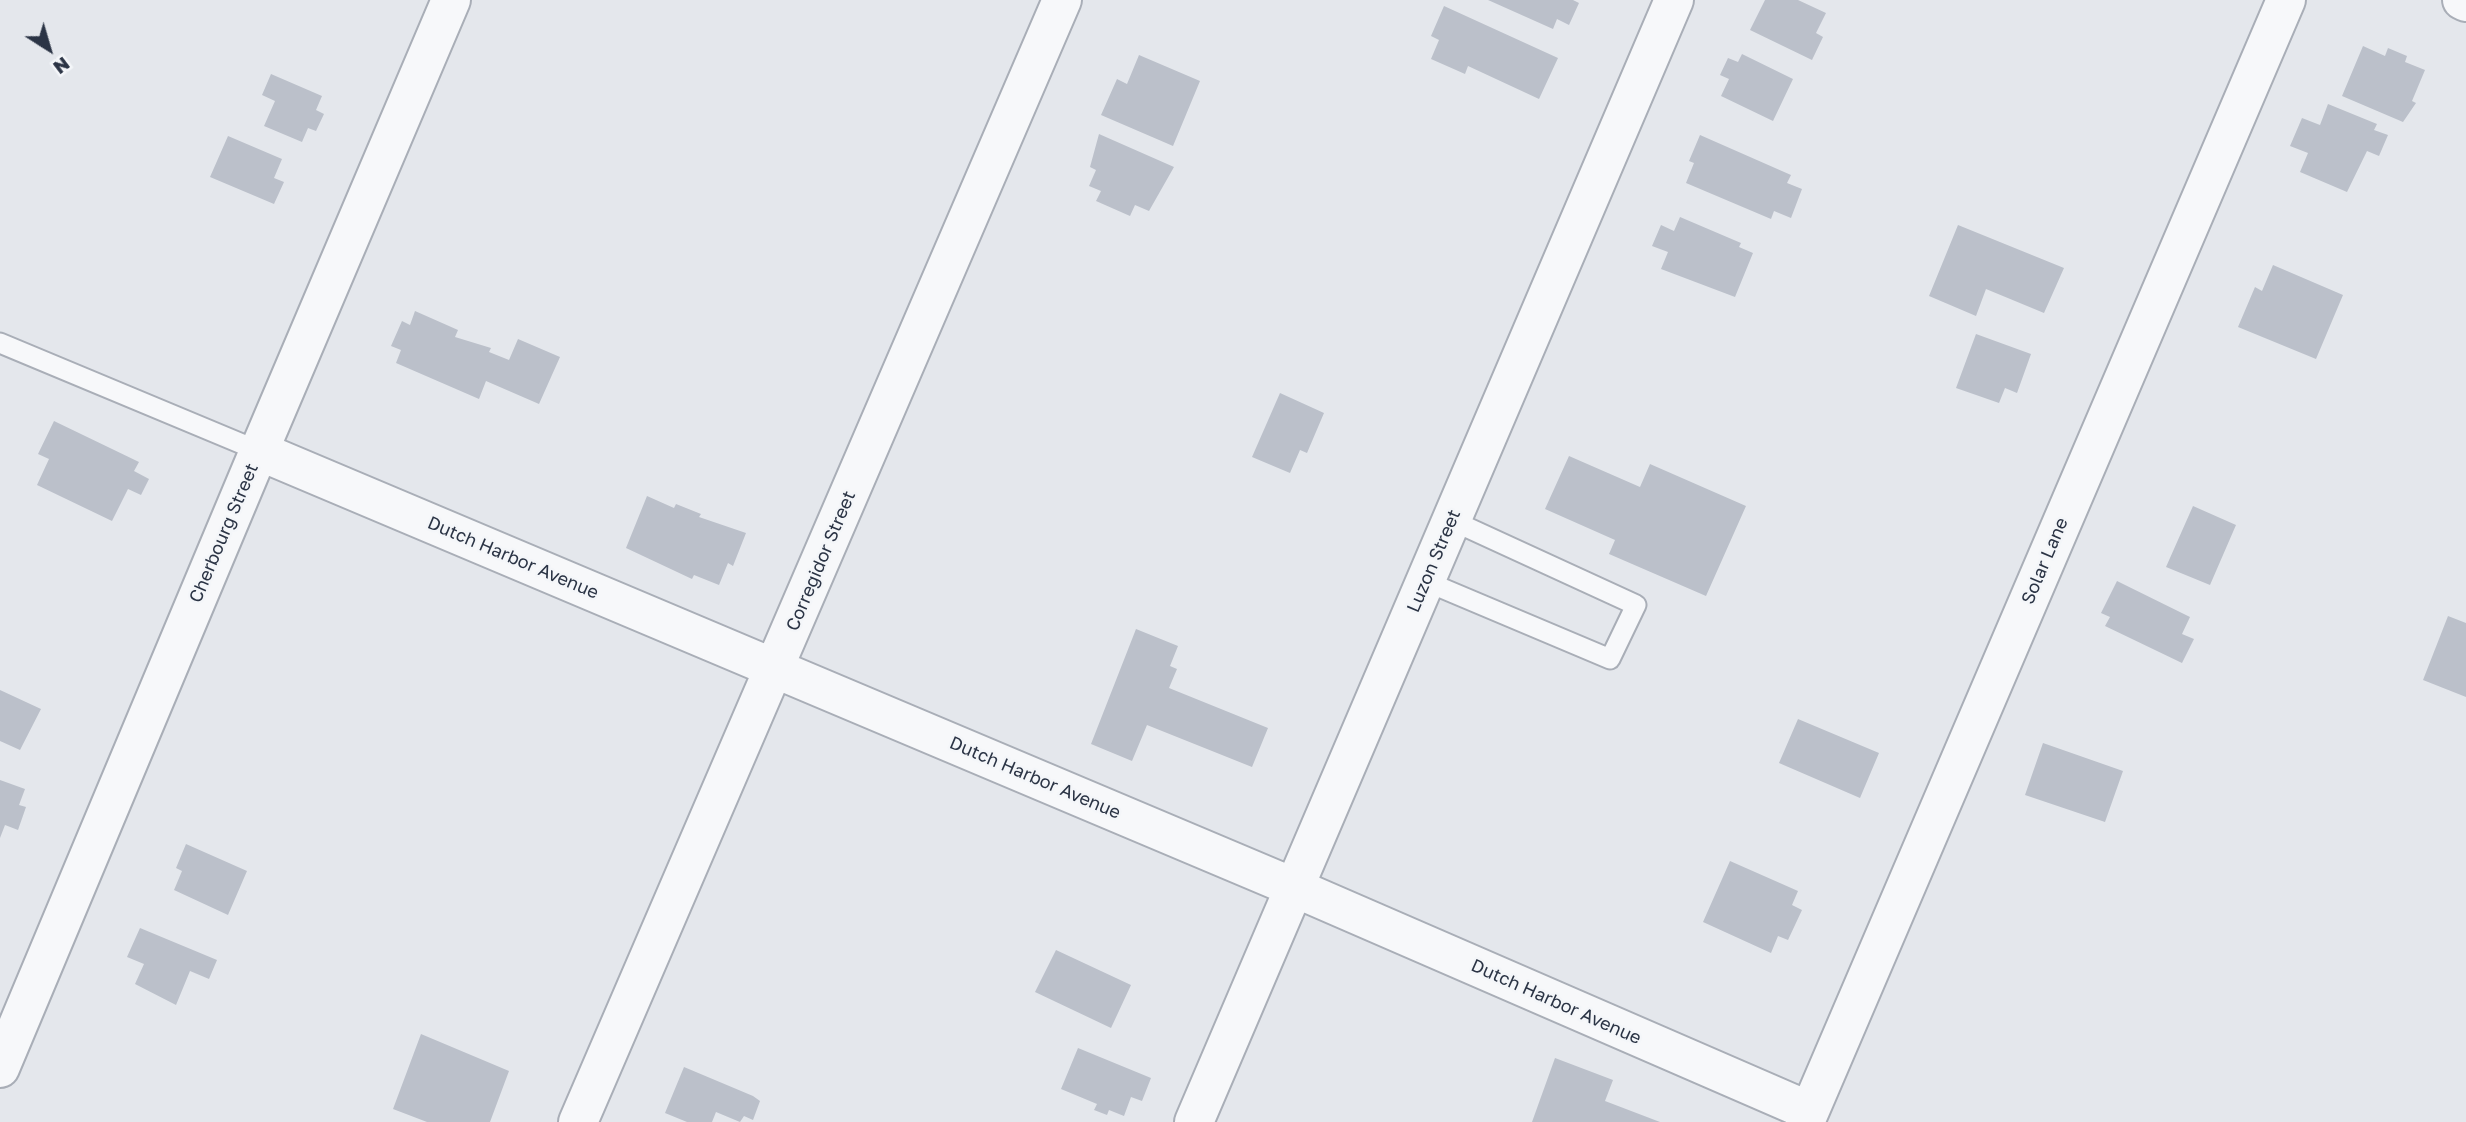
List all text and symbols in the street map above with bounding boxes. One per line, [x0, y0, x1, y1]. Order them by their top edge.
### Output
north arrow [14, 14, 84, 84]
text: N [49, 53, 75, 80]
street label: Cherbourg Street [185, 460, 263, 606]
street label: Corregidor Street [782, 488, 860, 634]
street label: Luzon Street [1403, 506, 1465, 616]
street label: Dutch Harbor Avenue [424, 512, 602, 604]
street label: Solar Lane [2017, 514, 2073, 608]
street label: Dutch Harbor Avenue [946, 732, 1124, 824]
street label: Dutch Harbor Avenue [1468, 955, 1644, 1049]

